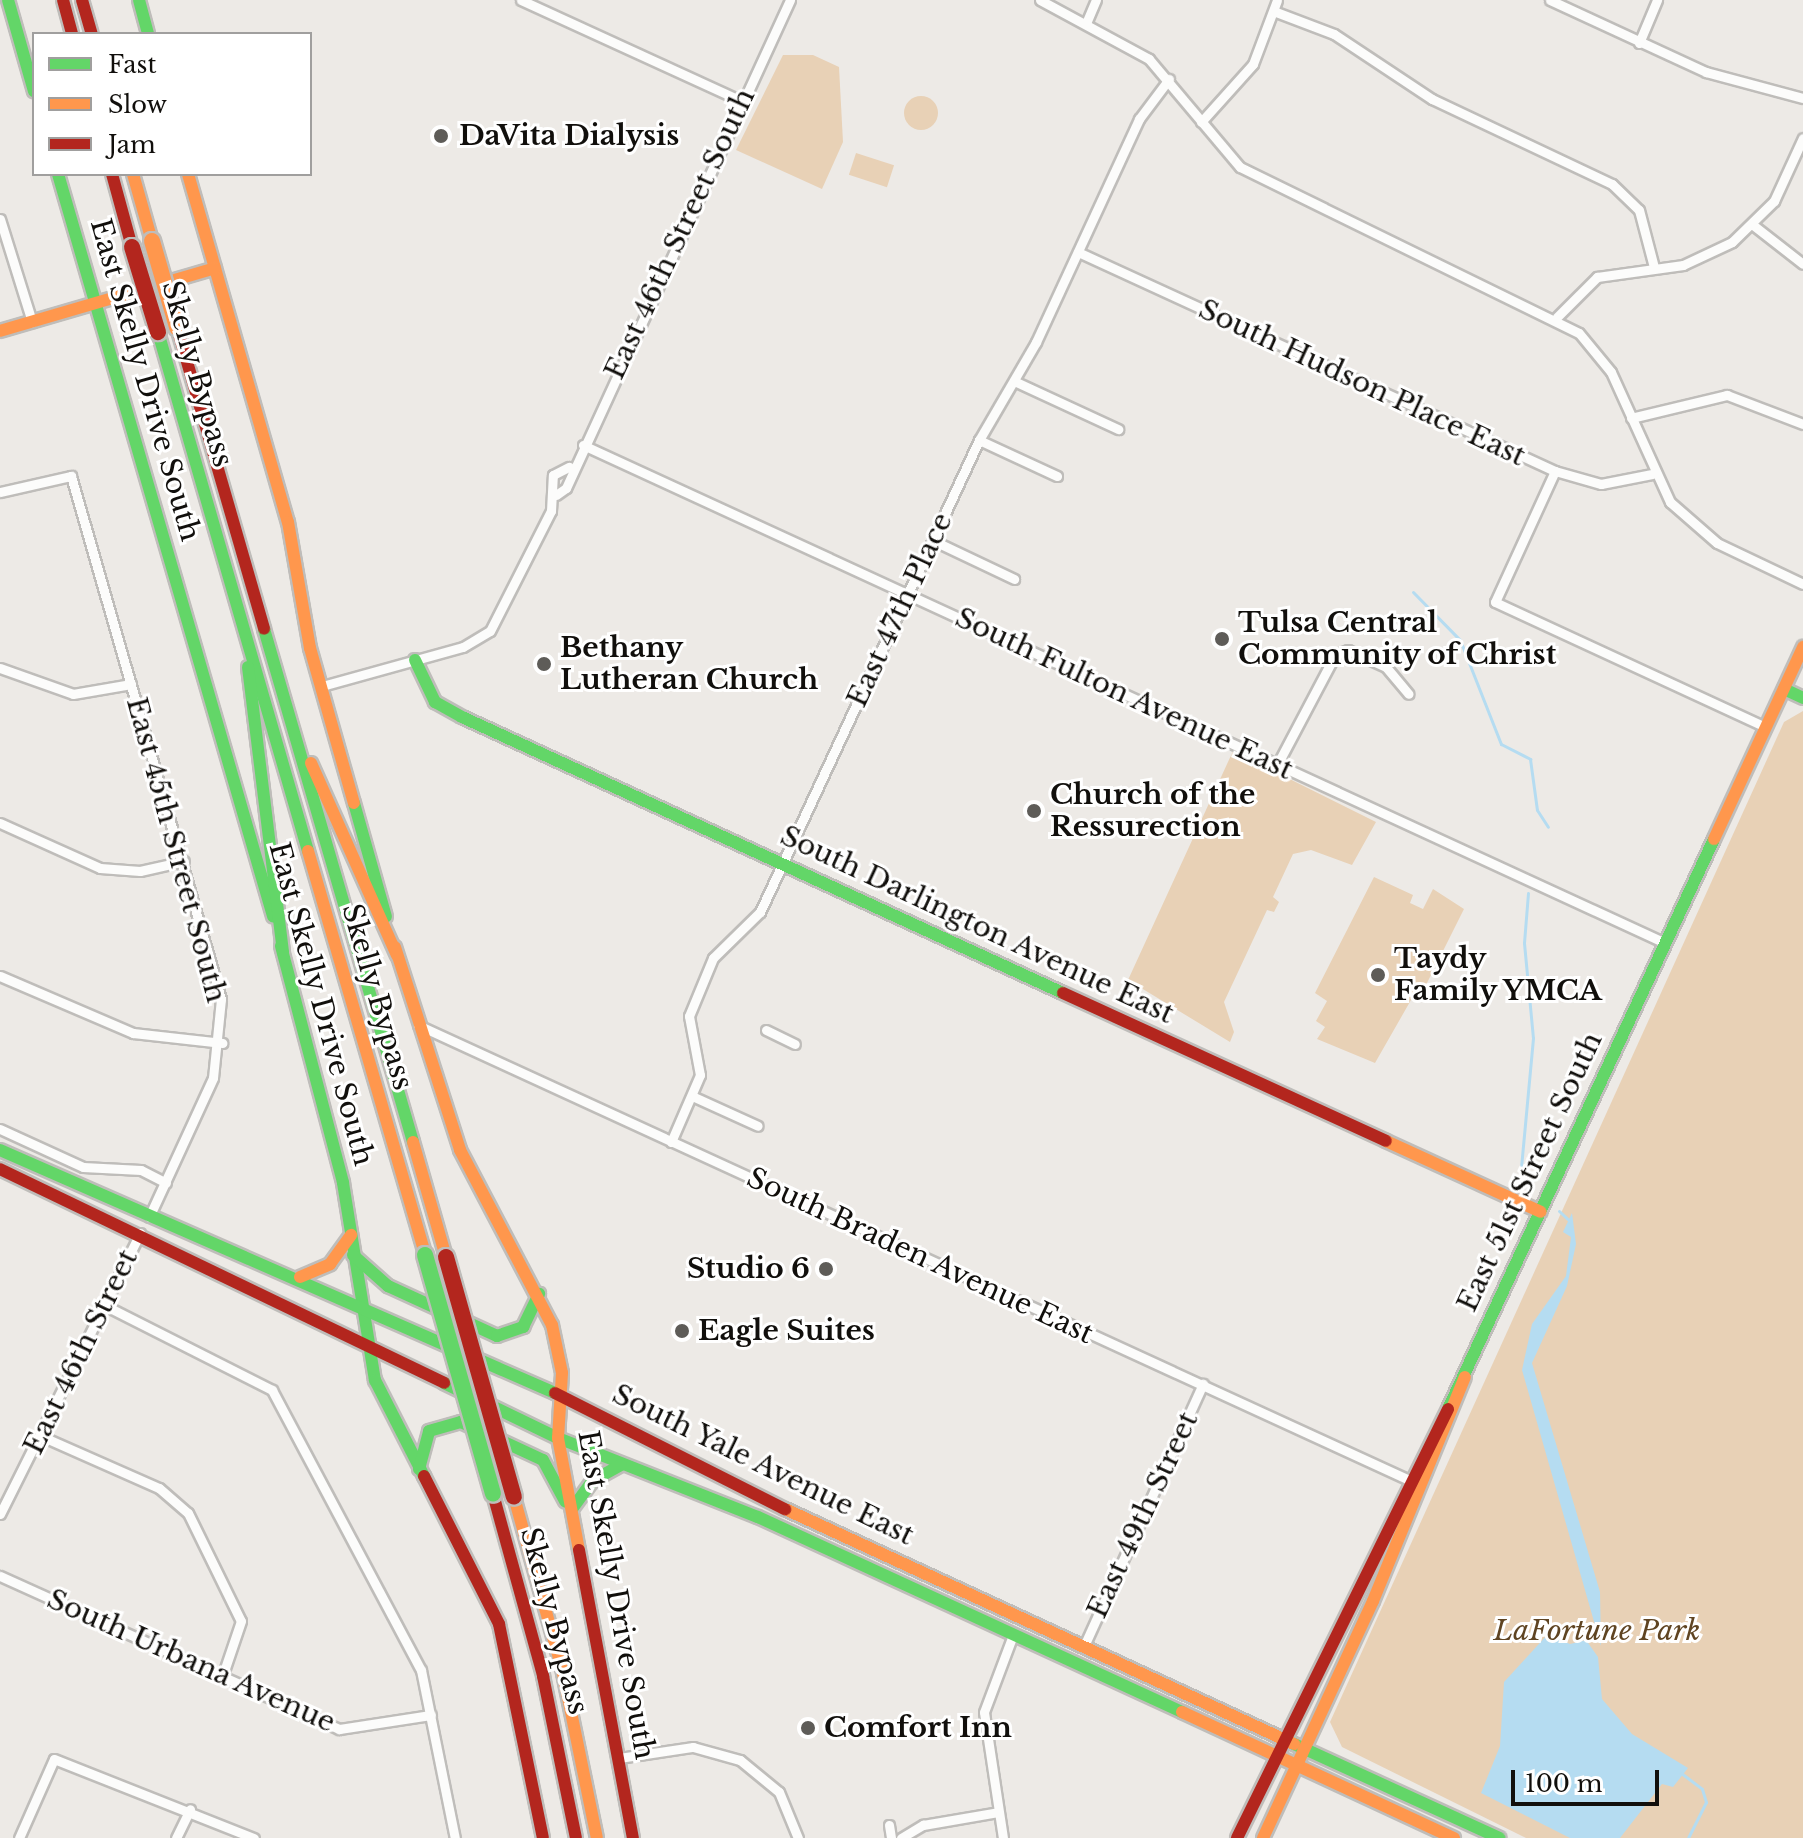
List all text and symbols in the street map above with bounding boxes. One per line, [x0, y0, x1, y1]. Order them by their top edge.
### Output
legend [32, 32, 312, 176]
text: Fast [108, 50, 156, 79]
street label: East 46th Street South [598, 83, 762, 385]
text: Slow [108, 90, 167, 119]
place label: DaVita Dialysis [459, 119, 679, 153]
marker: DaVita Dialysis [430, 125, 452, 147]
text: Jam [108, 130, 156, 159]
street label: East Skelly Drive South [83, 215, 207, 545]
street label: Skelly Bypass [154, 277, 240, 471]
street label: South Hudson Place East [1193, 292, 1531, 474]
street label: East 47th Place [840, 508, 960, 712]
street label: South Fulton Avenue East [949, 601, 1299, 787]
place label: Tulsa Central Community of Christ [1238, 606, 1557, 672]
marker: Tulsa Central Community of Christ [1213, 630, 1231, 648]
place label: Bethany Lutheran Church [560, 631, 818, 697]
marker: Bethany Lutheran Church [535, 655, 553, 673]
street label: East 45th Street South [119, 694, 233, 1006]
place label: Church of the Ressurection [1050, 778, 1255, 844]
marker: Church of the Ressurection [1025, 802, 1043, 820]
street label: South Darlington Avenue East [775, 819, 1179, 1031]
street label: East Skelly Drive South [261, 838, 381, 1170]
street label: Skelly Bypass [334, 900, 420, 1094]
place label: Taydy Family YMCA [1394, 942, 1604, 1008]
marker: Taydy Family YMCA [1369, 966, 1387, 984]
street label: East 51st Street South [1451, 1027, 1609, 1317]
street label: South Braden Avenue East [741, 1161, 1099, 1351]
street label: East 46th Street [17, 1244, 145, 1460]
place label: Studio 6 [687, 1252, 810, 1286]
marker: Studio 6 [817, 1260, 835, 1278]
place label: Eagle Suites [698, 1314, 875, 1348]
marker: Eagle Suites [673, 1322, 691, 1340]
street label: South Yale Avenue East [606, 1377, 920, 1553]
street label: East 49th Street [1081, 1407, 1205, 1623]
street label: East Skelly Drive South [570, 1427, 662, 1763]
street label: Skelly Bypass [513, 1523, 595, 1719]
street label: South Urbana Avenue [41, 1582, 341, 1740]
park label: LaFortune Park [1494, 1614, 1700, 1648]
place label: Comfort Inn [824, 1711, 1012, 1745]
marker: Comfort Inn [799, 1719, 817, 1737]
scale bar [1515, 1754, 1663, 1804]
text: 100 m [1525, 1769, 1603, 1798]

